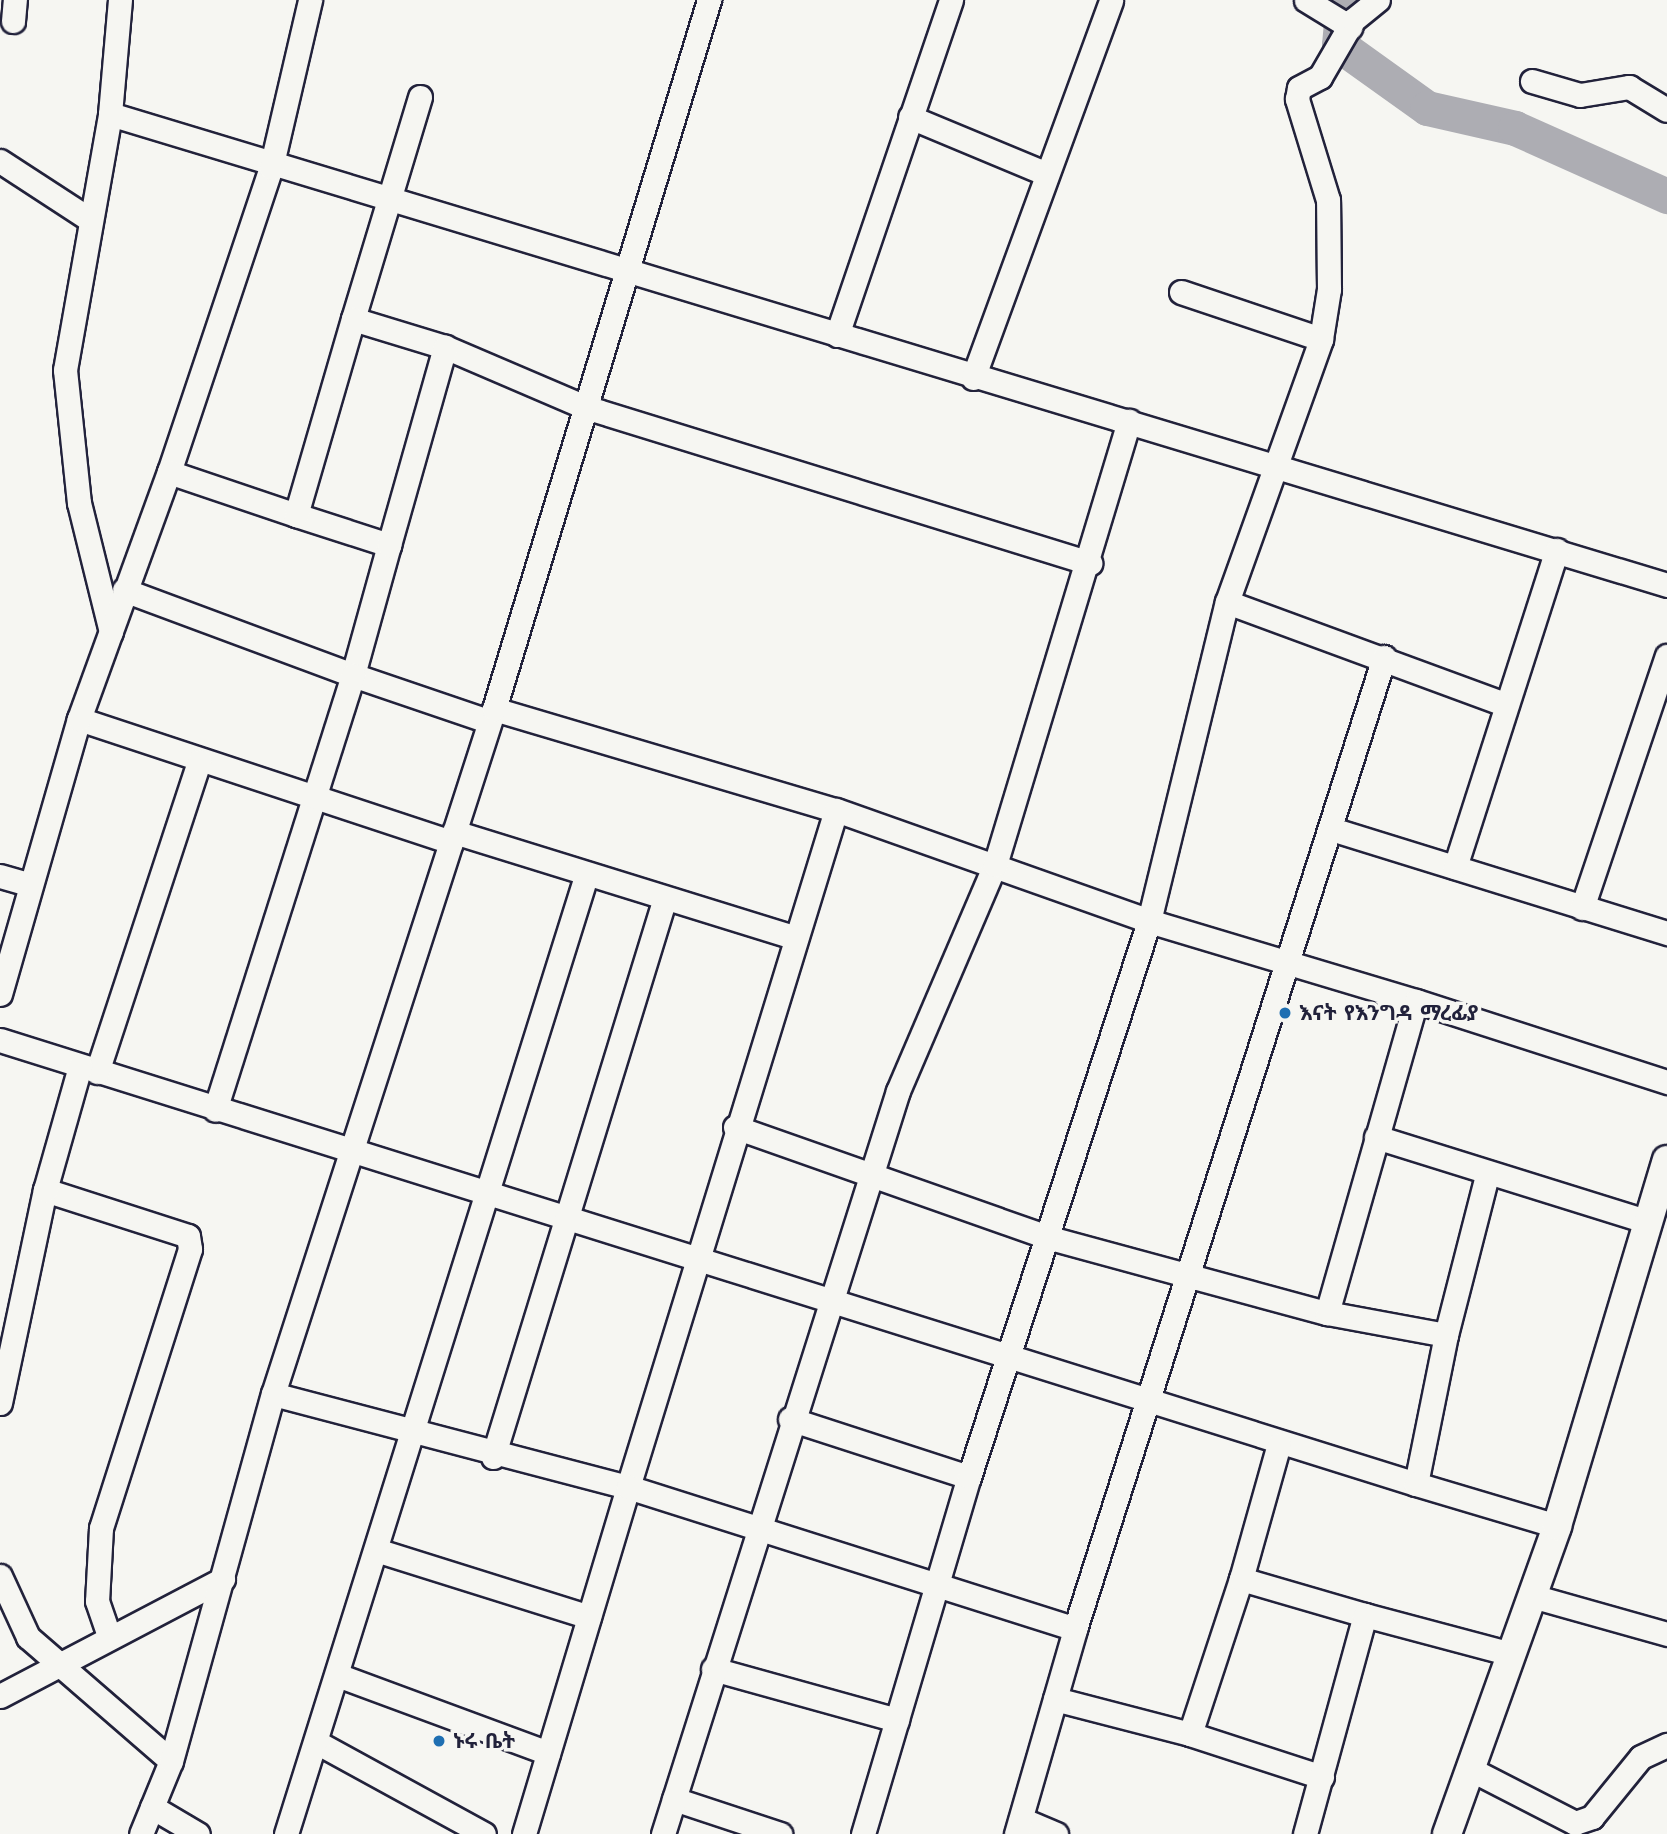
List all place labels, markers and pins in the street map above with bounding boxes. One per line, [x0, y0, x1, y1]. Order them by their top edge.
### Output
place label: እናት የእንግዳ ማረፊያ [1299, 1000, 1478, 1026]
marker: እናት የእንግዳ ማረፊያ [1277, 1005, 1293, 1021]
place label: ኑሩ ቤት [453, 1728, 515, 1754]
marker: ኑሩ ቤት [431, 1733, 447, 1749]

